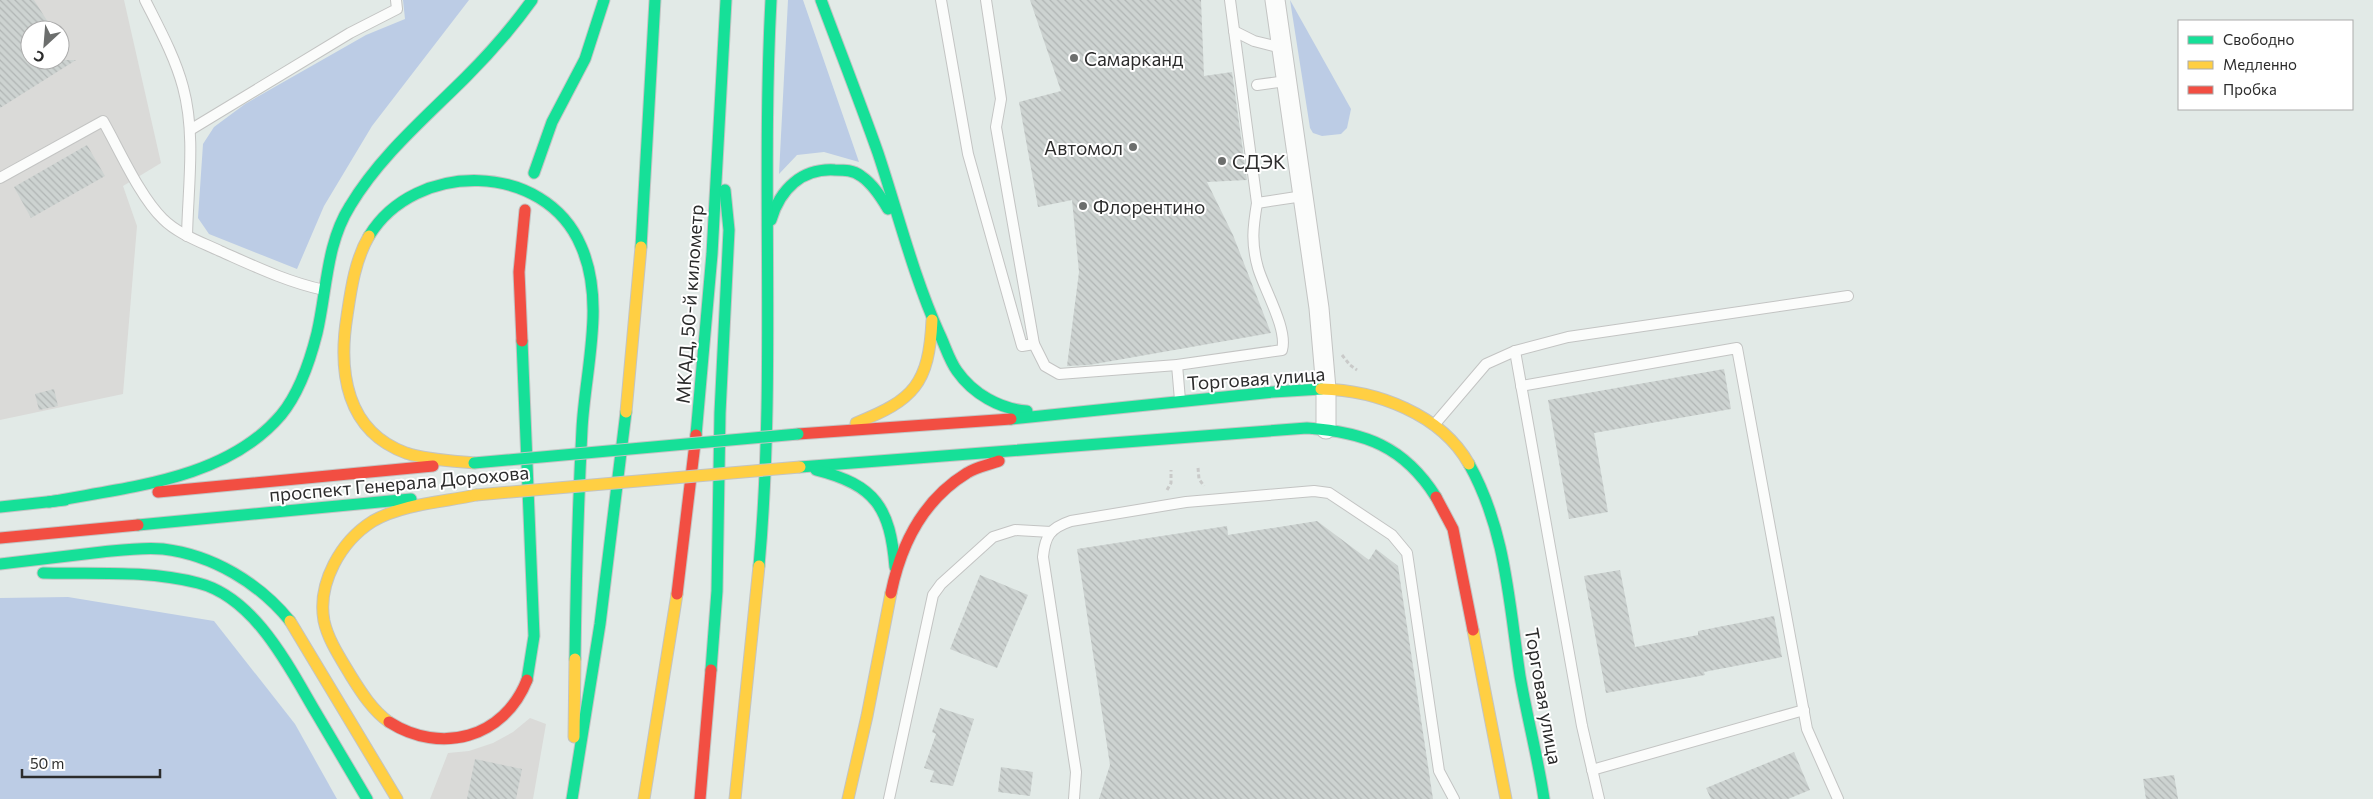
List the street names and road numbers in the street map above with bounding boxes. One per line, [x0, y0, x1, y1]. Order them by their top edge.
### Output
street label: МКАД, 50-й километр [671, 204, 707, 404]
street label: Торговая улица [1186, 362, 1326, 394]
street label: проспект Генерала Дорохова [268, 460, 530, 506]
street label: Торговая улица [1521, 626, 1567, 766]

